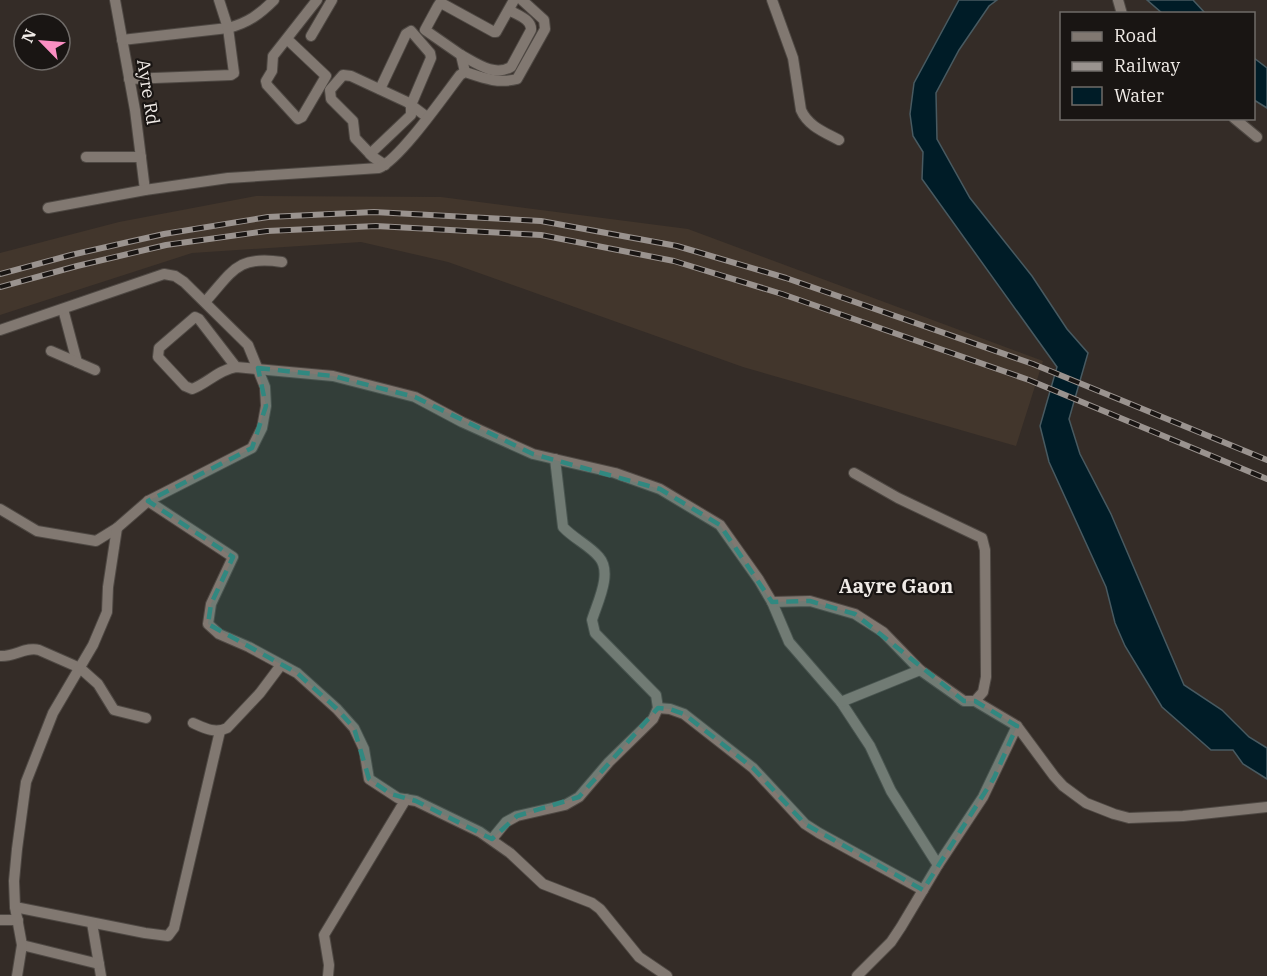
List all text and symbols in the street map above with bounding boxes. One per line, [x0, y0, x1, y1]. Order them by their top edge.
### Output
north arrow [12, 12, 72, 72]
legend [1060, 12, 1255, 120]
text: Road [1114, 24, 1157, 47]
text: N [17, 26, 40, 46]
text: Railway [1114, 54, 1180, 77]
street label: Ayre Rd [132, 57, 165, 126]
text: Water [1114, 84, 1164, 107]
district label: Aayre Gaon [839, 572, 953, 599]

